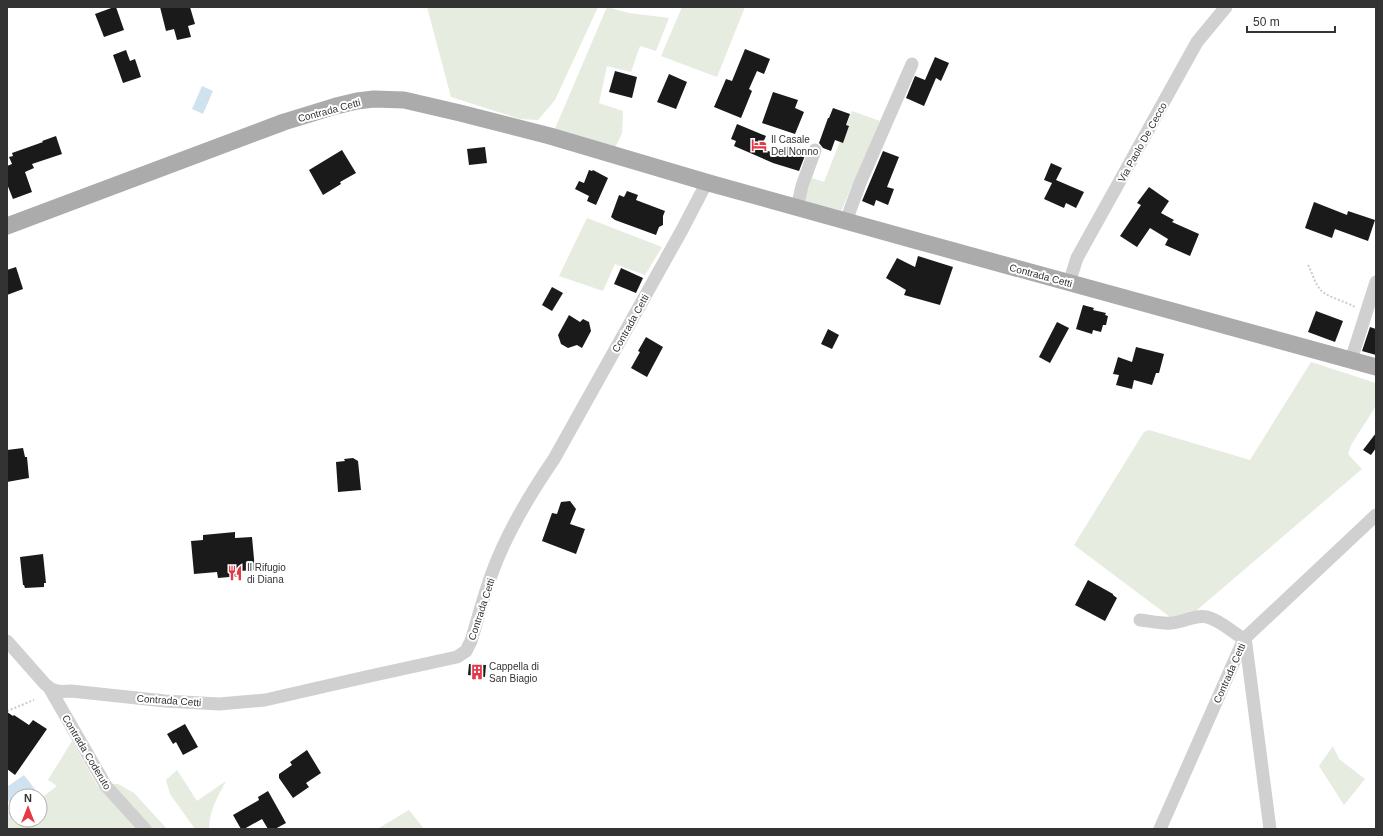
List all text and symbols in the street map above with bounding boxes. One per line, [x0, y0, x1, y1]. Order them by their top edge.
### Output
scale bar [1247, 8, 1335, 34]
text: 50 m [1253, 15, 1280, 29]
street label: Contrada Cetti [297, 97, 362, 124]
street label: Via Paolo De Cecco [1116, 100, 1169, 184]
place label: Il Casale Del Nonno [771, 134, 819, 157]
hotel icon: Il Casale Del Nonno [750, 136, 768, 154]
street label: Contrada Cetti [1008, 262, 1073, 289]
street label: Contrada Cetti [610, 292, 651, 354]
place label: Il Rifugio di Diana [247, 562, 286, 585]
restaurant icon: Il Rifugio di Diana [226, 564, 244, 582]
street label: Contrada Cetti [466, 577, 497, 642]
street label: Contrada Cetti [1211, 642, 1248, 705]
place label: Cappella di San Biagio [489, 661, 539, 684]
building icon: Cappella di San Biagio [468, 663, 486, 681]
street label: Contrada Cetti [136, 693, 202, 708]
street label: Contrada Coderuto [60, 713, 113, 792]
north arrow [8, 788, 48, 828]
text: N [24, 792, 32, 804]

